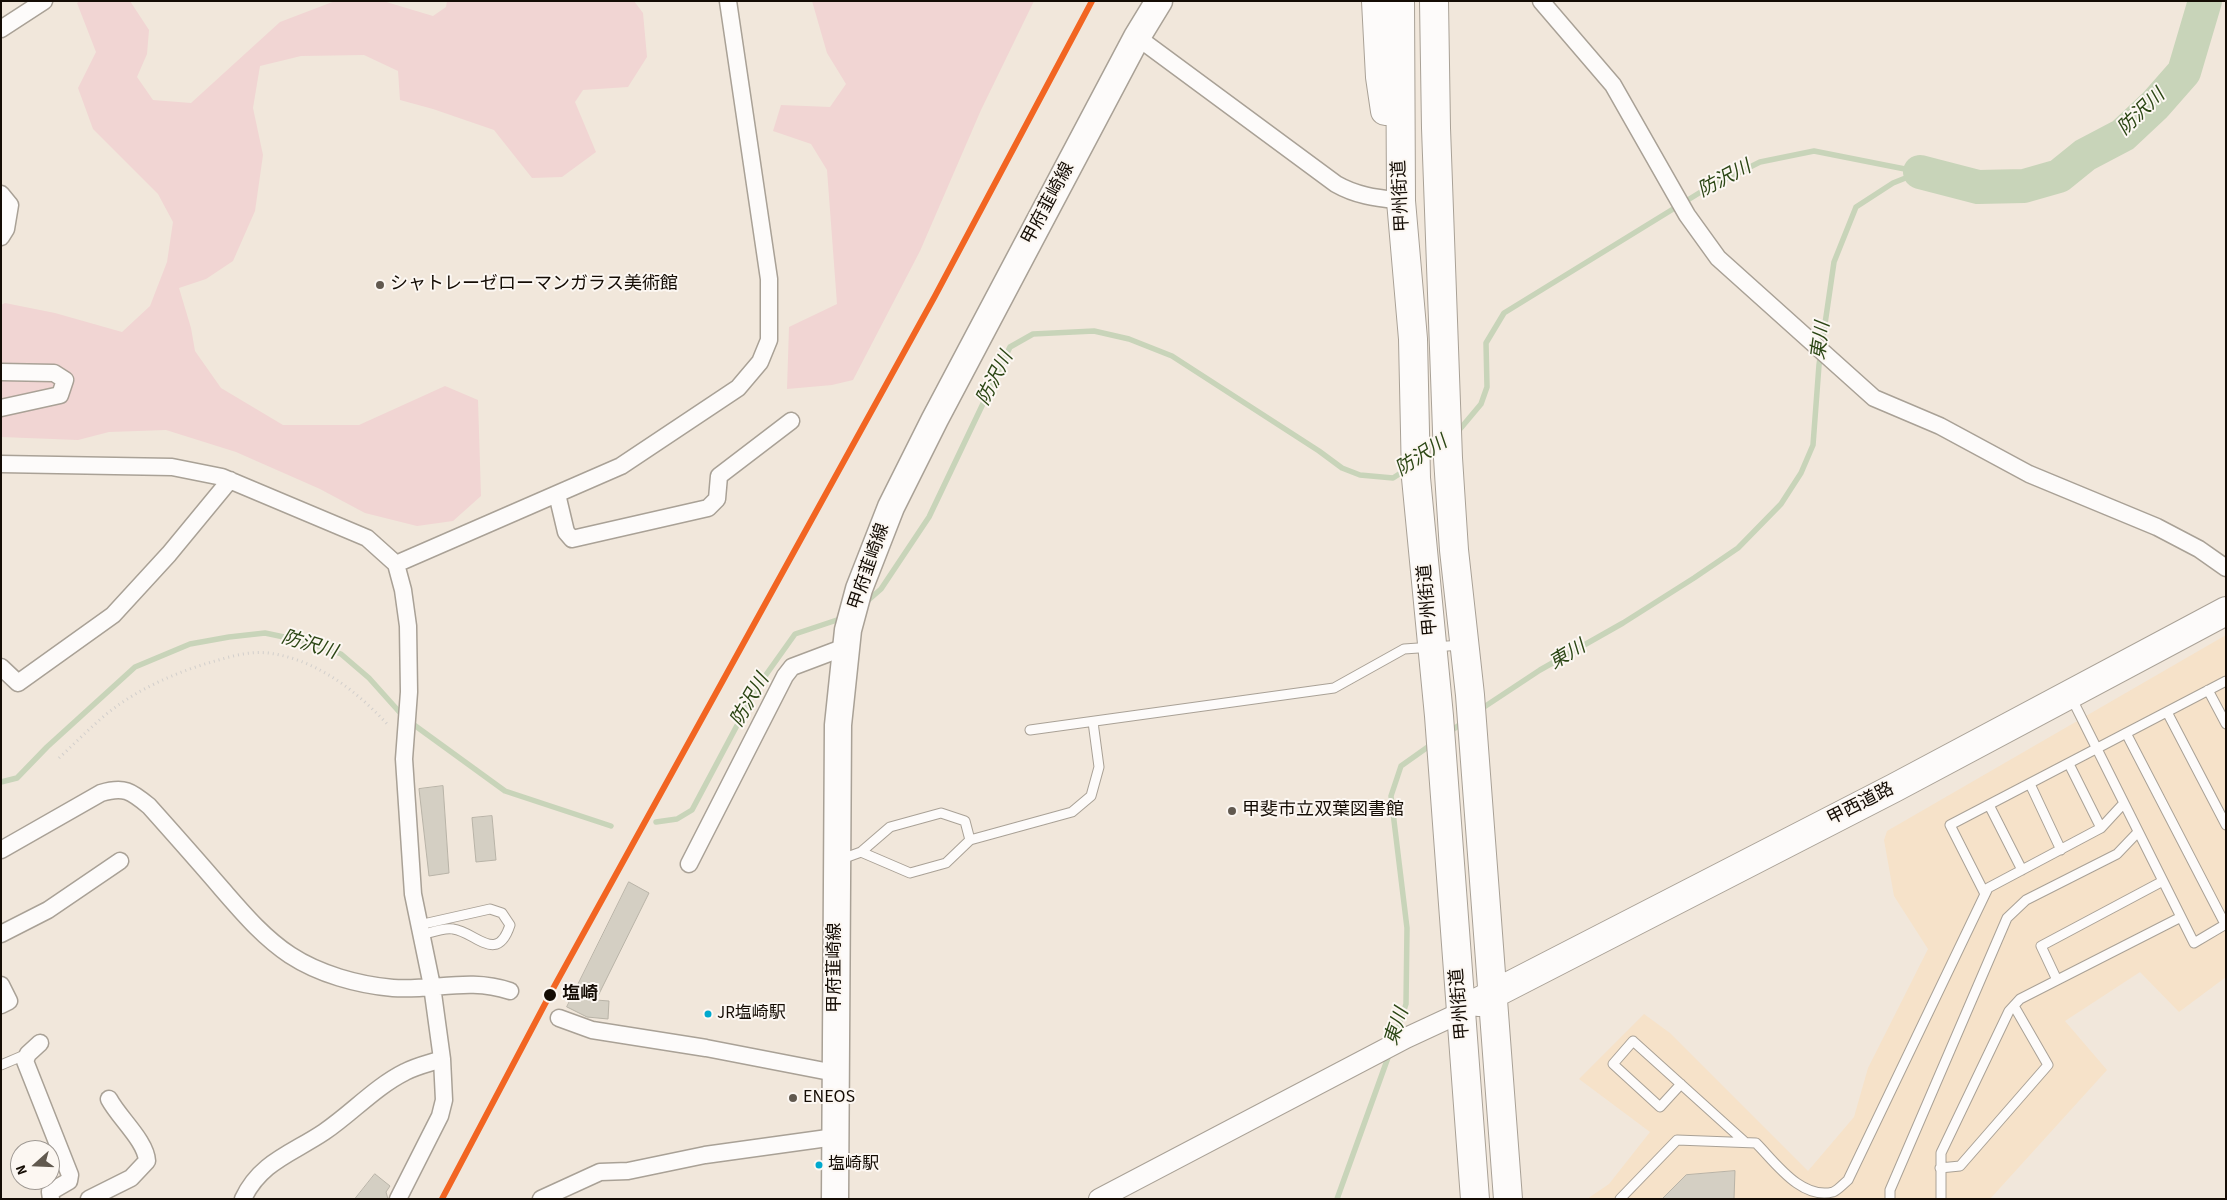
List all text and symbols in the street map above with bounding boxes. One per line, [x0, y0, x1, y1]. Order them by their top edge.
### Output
water label: 防沢川 [2114, 85, 2170, 141]
water label: 防沢川 [1694, 157, 1756, 203]
street label: 甲府韮崎線 [1018, 159, 1080, 249]
street label: 甲州街道 [1389, 159, 1415, 233]
place label: シャトレーゼローマンガラス美術館 [390, 274, 678, 296]
marker: シャトレーゼローマンガラス美術館 [374, 279, 386, 291]
water label: 東川 [1808, 321, 1836, 361]
water label: 防沢川 [973, 348, 1019, 410]
water label: 防沢川 [1392, 432, 1452, 482]
street label: 甲府韮崎線 [845, 521, 895, 613]
street label: 甲州街道 [1415, 563, 1443, 637]
water label: 防沢川 [278, 627, 340, 665]
water label: 東川 [1546, 636, 1590, 676]
water label: 防沢川 [727, 671, 775, 731]
street label: 甲西道路 [1824, 779, 1898, 831]
place label: 甲斐市立双葉図書館 [1242, 800, 1404, 822]
marker: 甲斐市立双葉図書館 [1226, 805, 1238, 817]
street label: 甲府韮崎線 [825, 923, 847, 1013]
street label: 甲州街道 [1447, 967, 1475, 1041]
place label: 塩崎 [562, 984, 598, 1006]
marker: 塩崎 [542, 987, 558, 1003]
place label: JR塩崎駅 [717, 1004, 786, 1024]
water label: 東川 [1381, 1005, 1415, 1049]
marker: JR塩崎駅 [703, 1009, 713, 1019]
place label: ENEOS [803, 1087, 855, 1109]
marker: ENEOS [787, 1092, 799, 1104]
north arrow [10, 1140, 60, 1190]
place label: 塩崎駅 [828, 1155, 879, 1175]
marker: 塩崎駅 [814, 1160, 824, 1170]
text: N [11, 1162, 33, 1178]

